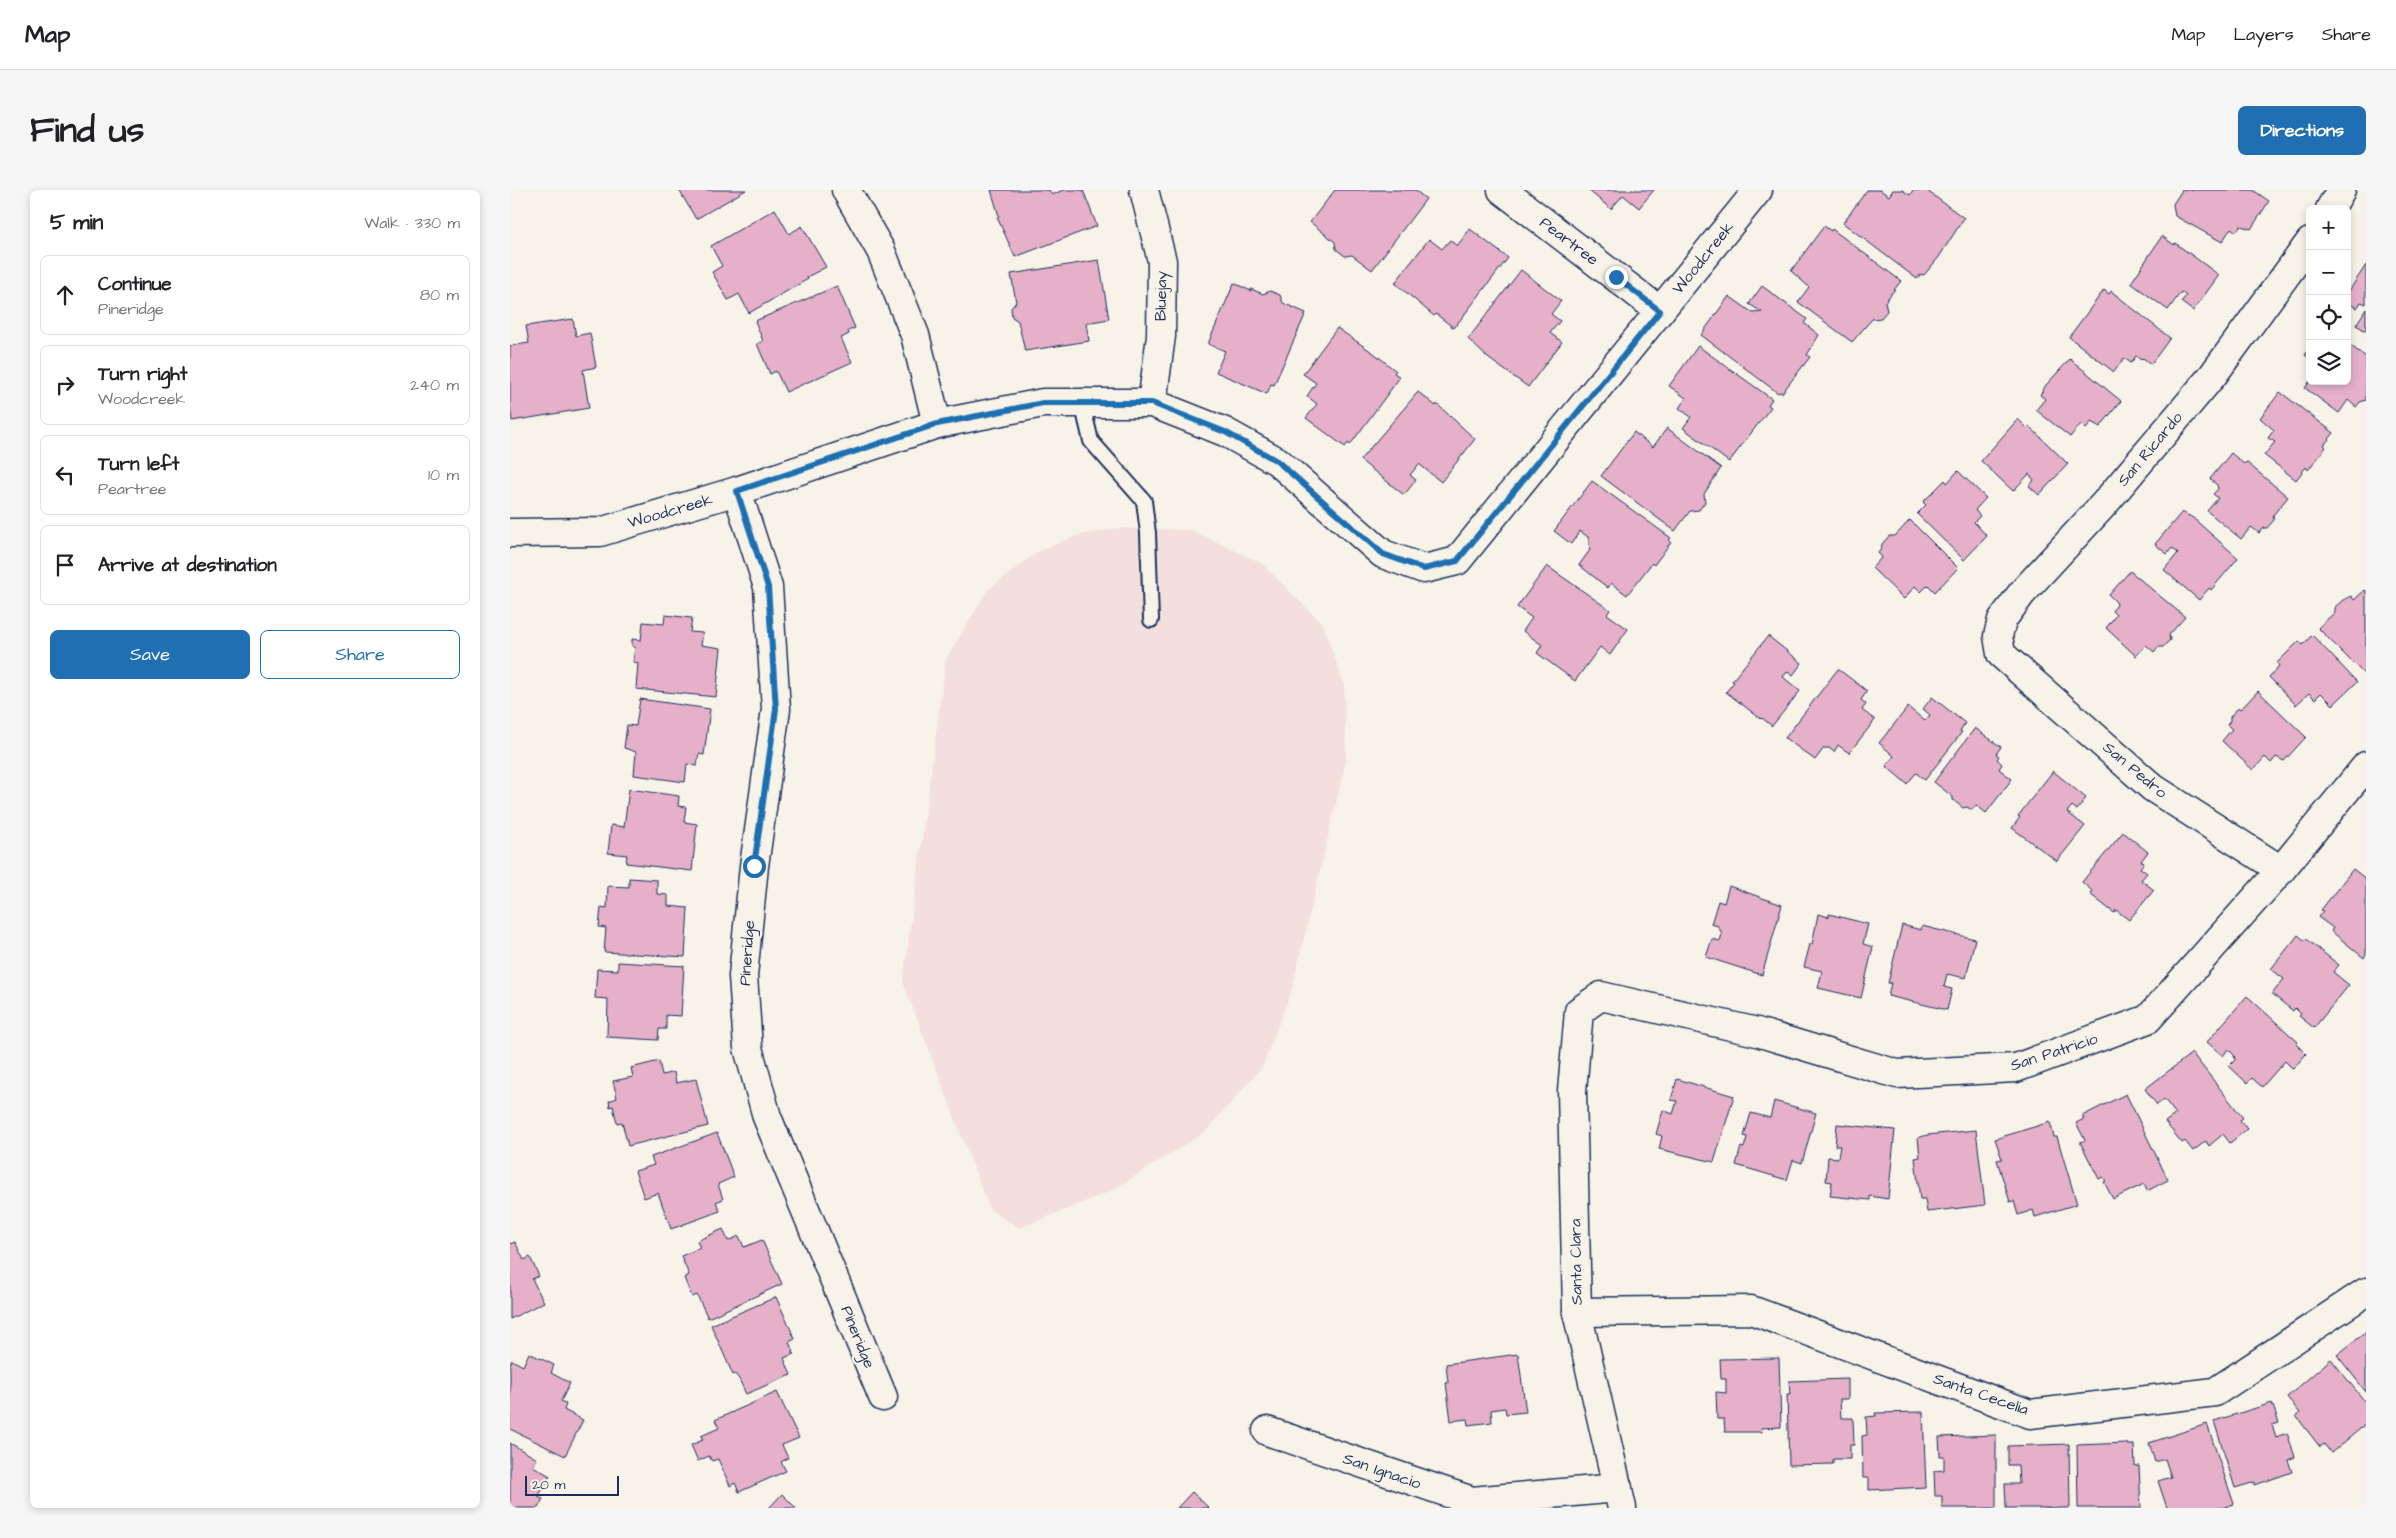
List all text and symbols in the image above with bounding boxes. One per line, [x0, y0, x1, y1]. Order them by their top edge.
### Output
text: Map [25, 18, 70, 52]
text: Map [2171, 22, 2205, 47]
text: Layers [2233, 22, 2294, 47]
text: Share [2322, 22, 2371, 47]
text: Find us [30, 106, 144, 155]
button: Directions [2238, 106, 2366, 155]
map controls [2306, 205, 2351, 385]
button: + [2306, 205, 2351, 250]
text: 5 min [50, 208, 103, 237]
text: Walk · 330 m [364, 212, 460, 234]
street label: Peartree [1535, 212, 1603, 271]
street label: Woodcreek [1667, 217, 1739, 299]
button: − [2306, 250, 2351, 295]
route end [1605, 266, 1628, 289]
street label: Bluejay [1150, 270, 1173, 321]
text: Continue [98, 271, 172, 298]
icon: ahead [51, 281, 79, 309]
text: 80 m [420, 284, 459, 306]
button: locate [2306, 295, 2351, 340]
text: Pineridge [98, 298, 164, 320]
button: layers [2306, 340, 2351, 385]
text: Turn right [98, 361, 187, 388]
icon: right [51, 371, 79, 399]
text: 240 m [410, 374, 459, 396]
text: Woodcreek [98, 388, 185, 410]
street label: San Ricardo [2112, 407, 2188, 491]
text: Turn left [98, 451, 179, 478]
icon: left [51, 461, 79, 489]
text: 10 m [428, 464, 459, 486]
text: Peartree [98, 478, 166, 500]
street label: Woodcreek [625, 488, 715, 534]
icon: arrive [51, 551, 79, 579]
text: Arrive at destination [98, 552, 277, 579]
button: Save [50, 630, 250, 679]
button: Share [260, 630, 460, 679]
street label: San Pedro [2098, 737, 2172, 803]
route start [743, 855, 766, 878]
street label: Pineridge [734, 919, 761, 987]
street label: San Patricio [2008, 1028, 2100, 1076]
street label: Santa Clara [1564, 1219, 1588, 1305]
street label: Pineridge [835, 1302, 881, 1372]
street label: Santa Cecelia [1930, 1367, 2032, 1421]
street label: San Ignacio [1340, 1447, 1424, 1496]
scale bar [525, 1473, 619, 1496]
text: 20 m [532, 1475, 565, 1495]

